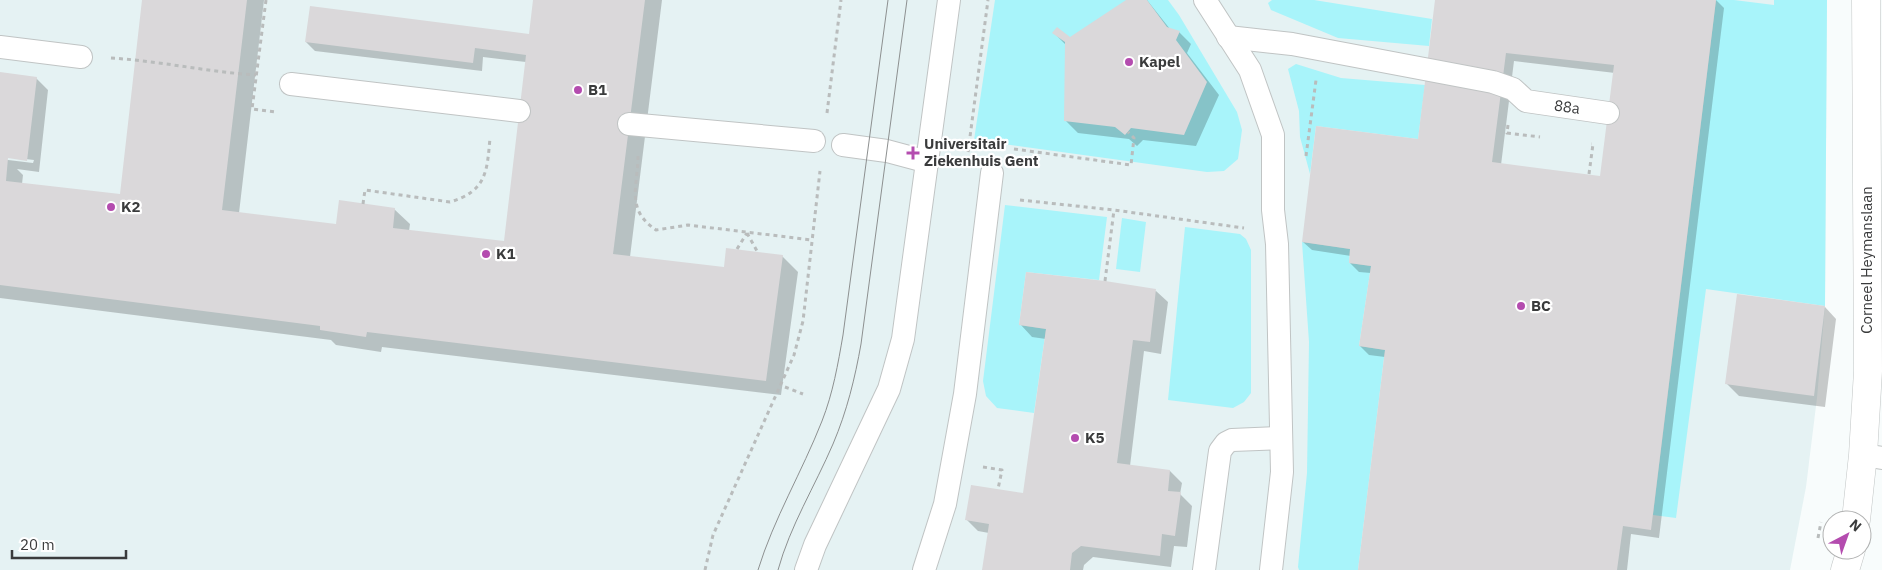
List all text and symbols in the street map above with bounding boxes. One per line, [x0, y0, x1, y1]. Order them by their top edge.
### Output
place label: Kapel [1139, 52, 1180, 71]
marker: Kapel [1123, 56, 1135, 68]
place label: B1 [588, 80, 607, 99]
marker: B1 [572, 84, 584, 96]
street label: 88a [1553, 95, 1581, 118]
place label: Universitair Ziekenhuis Gent [924, 134, 1039, 170]
marker: Universitair Ziekenhuis Gent [906, 146, 920, 160]
street label: Corneel Heymanslaan [1857, 186, 1876, 334]
place label: K2 [121, 197, 140, 216]
marker: K2 [105, 201, 117, 213]
place label: K1 [496, 244, 515, 263]
marker: K1 [480, 248, 492, 260]
place label: BC [1531, 296, 1551, 315]
marker: BC [1515, 300, 1527, 312]
place label: K5 [1085, 428, 1104, 447]
marker: K5 [1069, 432, 1081, 444]
north arrow [1822, 510, 1872, 560]
text: N [1846, 515, 1865, 535]
scale bar [12, 528, 126, 560]
text: 20 m [20, 535, 55, 554]

